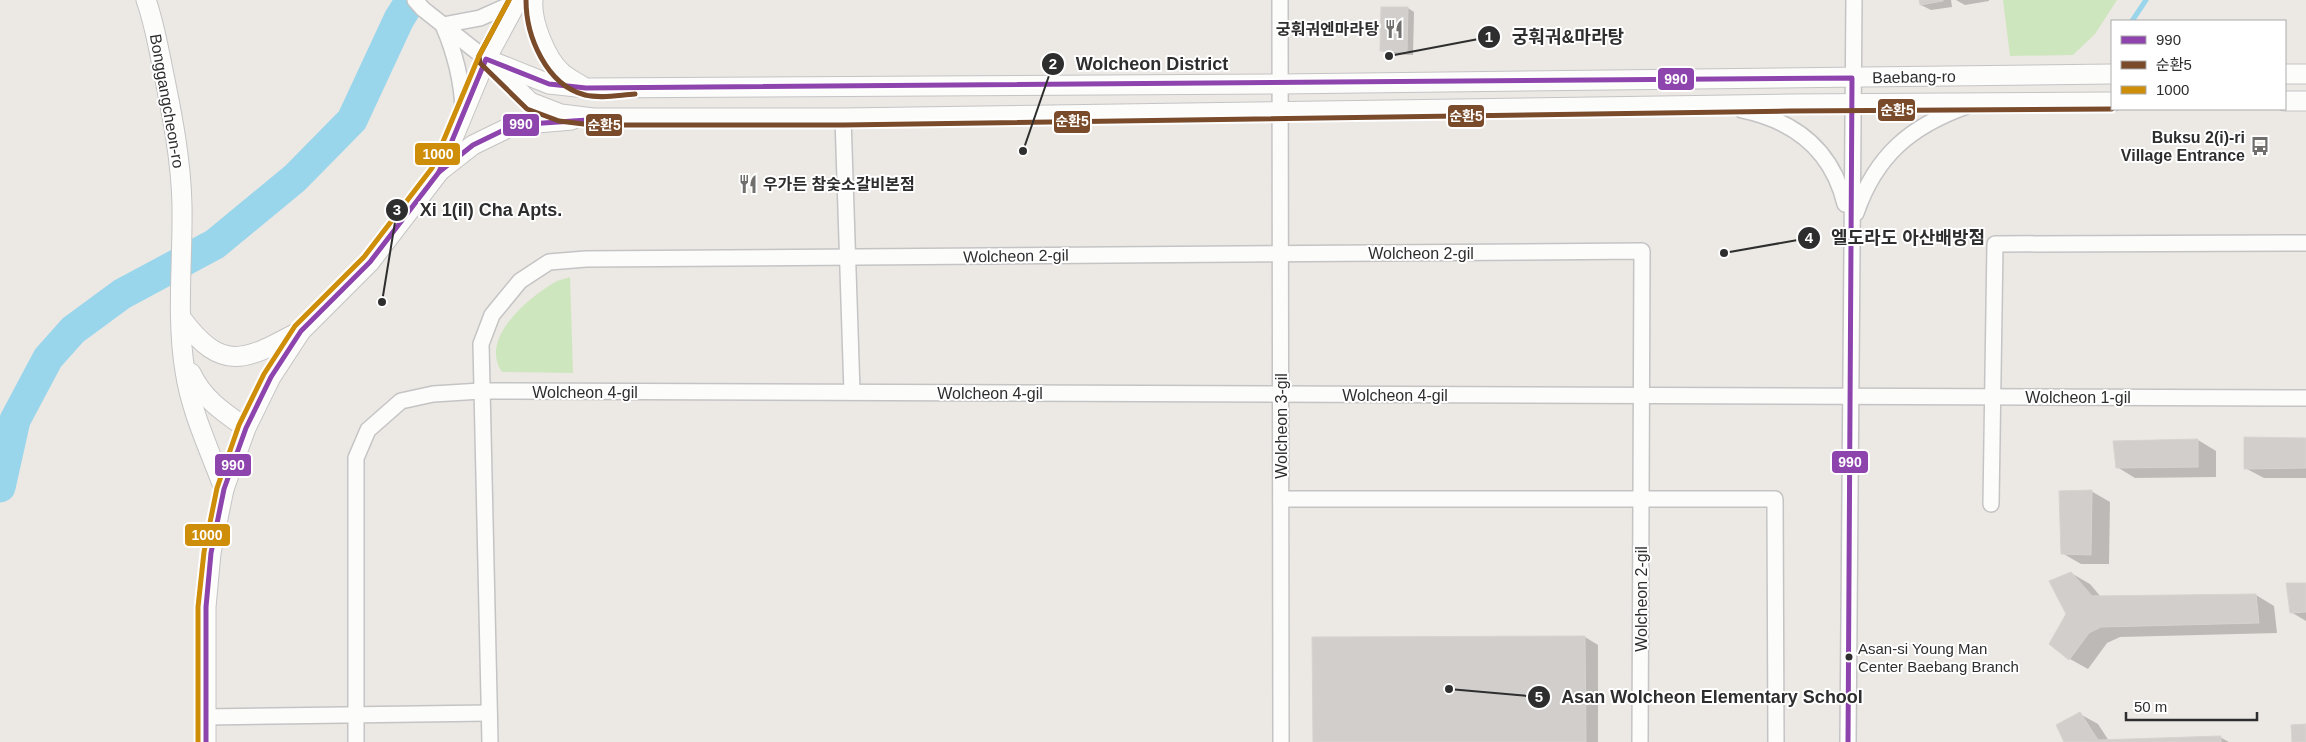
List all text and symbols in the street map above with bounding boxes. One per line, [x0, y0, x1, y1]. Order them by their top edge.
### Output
restaurant icon: 궁훠궈엔마라탕 [1383, 18, 1405, 40]
place label: 궁훠궈엔마라탕 [1276, 20, 1379, 38]
callout: 궁훠궈&마라탕 [1477, 20, 1634, 53]
legend [2111, 20, 2286, 110]
text: 궁훠궈&마라탕 [1512, 27, 1625, 47]
text: 1 [1485, 28, 1493, 45]
text: 990 [2156, 31, 2181, 48]
street label: Bonggangcheon-ro [147, 33, 187, 170]
callout: Wolcheon District [1041, 47, 1239, 80]
text: Wolcheon District [1076, 54, 1228, 74]
text: 2 [1049, 55, 1057, 72]
text: 순환5 [2156, 56, 2192, 73]
line badge: 990 [1657, 67, 1695, 91]
street label: Baebang-ro [1872, 68, 1956, 86]
text: 990 [1664, 71, 1688, 87]
text: 1000 [2156, 81, 2189, 98]
line badge: 순환5 [1877, 98, 1916, 122]
text: 순환5 [1880, 102, 1914, 118]
line badge: 순환5 [1447, 104, 1485, 128]
text: 순환5 [1449, 108, 1483, 124]
line badge: 순환5 [1053, 110, 1091, 134]
line badge: 990 [502, 113, 540, 137]
line badge: 순환5 [585, 113, 623, 137]
text: 순환5 [1055, 113, 1089, 129]
text: 990 [509, 116, 533, 132]
text: 순환5 [587, 117, 621, 133]
place label: Buksu 2(i)-ri Village Entrance [2121, 129, 2245, 164]
bus stop icon: Buksu 2(i)-ri Village Entrance [2249, 135, 2271, 157]
line badge: 1000 [414, 142, 461, 166]
text: 1000 [422, 146, 454, 162]
restaurant icon: 우가든 참숯소갈비본점 [737, 173, 759, 195]
place label: 우가든 참숯소갈비본점 [763, 176, 915, 193]
callout: Xi 1(il) Cha Apts. [384, 193, 572, 226]
text: Xi 1(il) Cha Apts. [420, 200, 562, 220]
text: 3 [393, 201, 401, 218]
callout: 엘도라도 아산배방점 [1796, 221, 1995, 254]
text: 엘도라도 아산배방점 [1831, 228, 1985, 248]
text: 4 [1805, 229, 1814, 246]
street label: Wolcheon 2-gil [1368, 245, 1474, 262]
street label: Wolcheon 2-gil [963, 247, 1069, 265]
street label: Wolcheon 3-gil [1273, 373, 1290, 479]
street label: Wolcheon 4-gil [532, 384, 638, 401]
street label: Wolcheon 4-gil [937, 385, 1043, 402]
street label: Wolcheon 4-gil [1342, 387, 1448, 404]
street label: Wolcheon 1-gil [2025, 389, 2131, 406]
line badge: 990 [1831, 450, 1869, 474]
line badge: 990 [214, 453, 252, 477]
text: 990 [1838, 454, 1862, 470]
text: 990 [221, 457, 245, 473]
line badge: 1000 [184, 523, 231, 547]
text: 1000 [191, 527, 223, 543]
street label: Wolcheon 2-gil [1633, 546, 1650, 652]
place label: Asan-si Young Man Center Baebang Branch [1858, 640, 2019, 675]
marker: Asan-si Young Man Center Baebang Branch [1844, 652, 1854, 662]
callout: Asan Wolcheon Elementary School [1526, 680, 1873, 713]
text: Asan Wolcheon Elementary School [1561, 687, 1863, 707]
text: 5 [1535, 688, 1543, 705]
scale bar [2126, 690, 2257, 722]
text: 50 m [2134, 698, 2167, 715]

